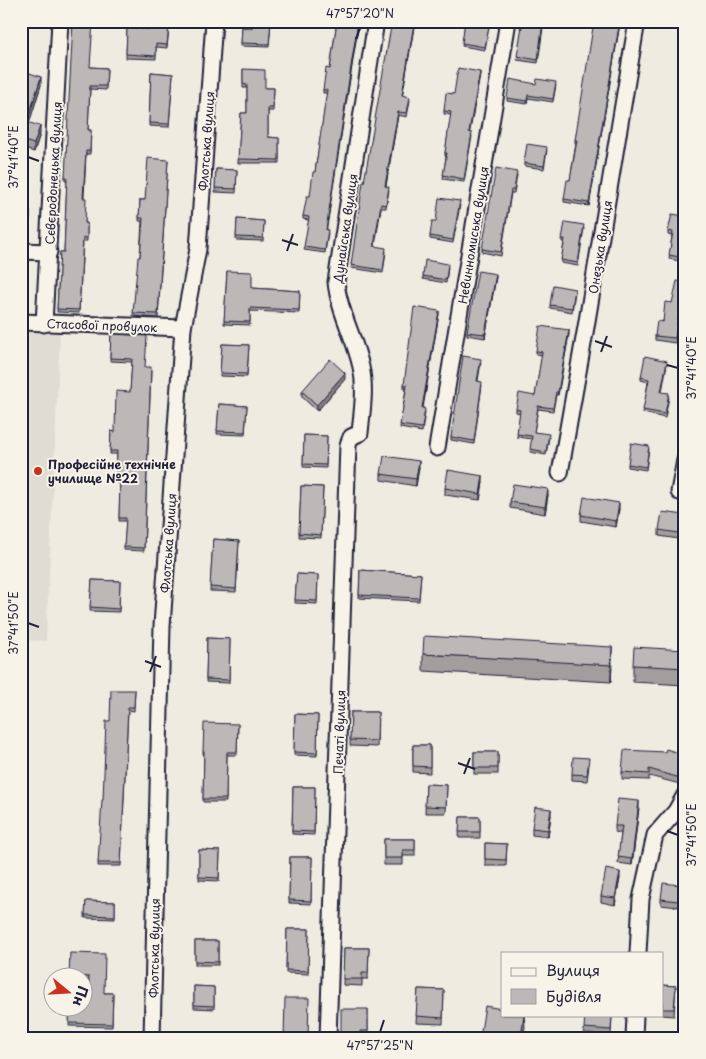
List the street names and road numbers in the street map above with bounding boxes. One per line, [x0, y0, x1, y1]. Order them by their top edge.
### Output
street label: Флотська вулиця [194, 91, 218, 191]
street label: Сєвєродонецька вулиця [40, 101, 66, 245]
street label: Невинномиська вулиця [453, 165, 493, 305]
street label: Дунайська вулиця [328, 172, 362, 285]
street label: Онезька вулиця [584, 199, 616, 295]
street label: Стасової провулок [46, 314, 159, 336]
street label: Флотська вулиця [156, 493, 180, 593]
street label: Печаті вулиця [329, 690, 349, 774]
street label: Флотська вулиця [144, 898, 164, 998]

